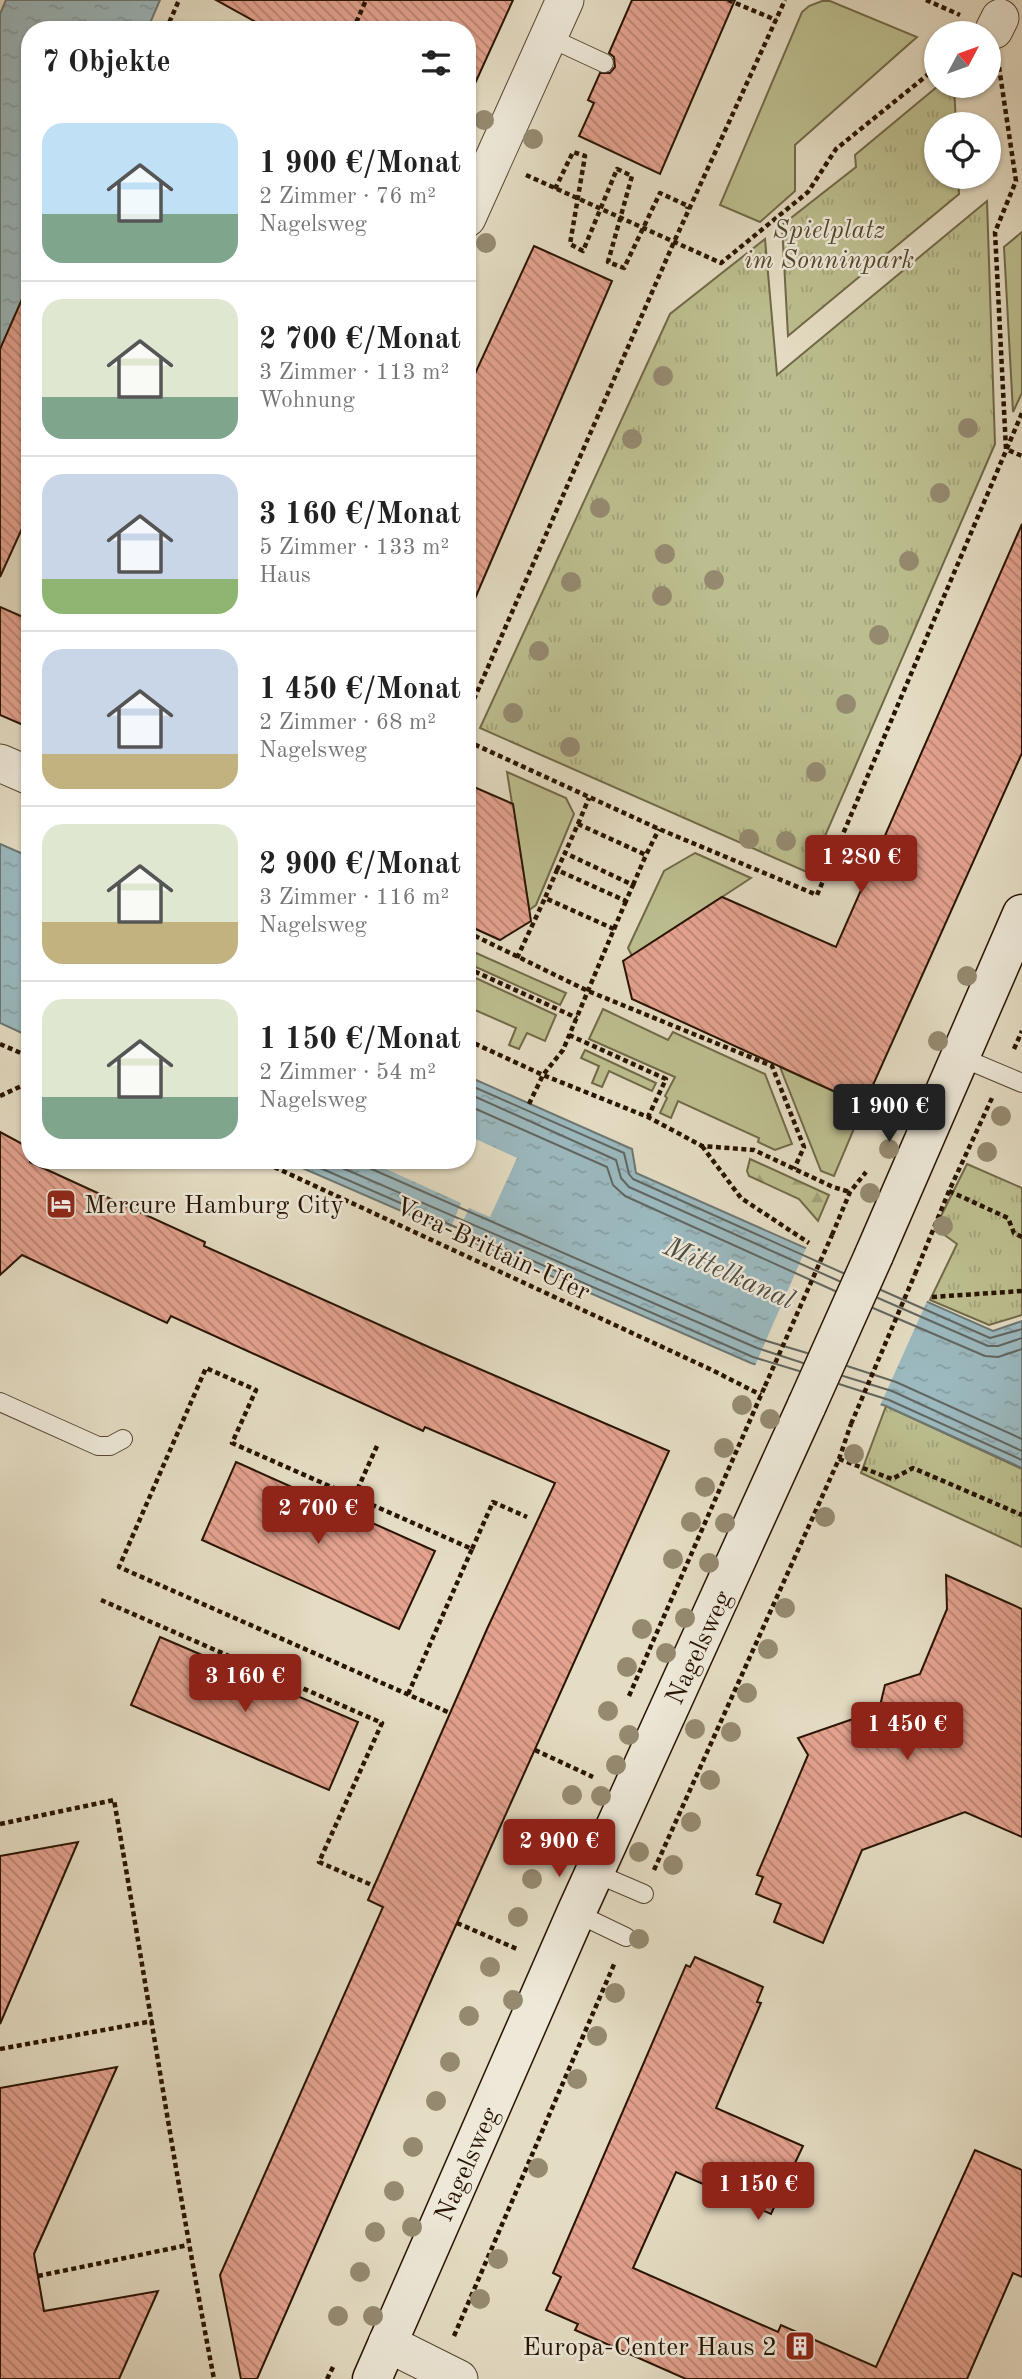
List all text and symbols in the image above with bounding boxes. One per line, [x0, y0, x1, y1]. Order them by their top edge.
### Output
north arrow [924, 21, 1001, 98]
map controls [924, 21, 1001, 189]
icon: filters [417, 44, 455, 82]
text: 7 Objekte [42, 48, 171, 78]
button: locate [924, 112, 1001, 189]
text: 1 900 €/Monat [259, 149, 461, 179]
icon: home [98, 151, 182, 235]
text: 2 Zimmer · 76 m² [259, 185, 436, 208]
text: Nagelsweg [259, 213, 367, 236]
park label: Spielplatz im Sonninpark [744, 218, 914, 274]
text: 2 700 €/Monat [259, 325, 461, 355]
icon: home [98, 327, 182, 411]
text: 3 Zimmer · 113 m² [259, 361, 449, 384]
text: Wohnung [259, 389, 355, 412]
text: 3 160 €/Monat [259, 500, 461, 530]
icon: home [98, 502, 182, 586]
text: 5 Zimmer · 133 m² [259, 536, 449, 559]
text: Haus [259, 564, 311, 587]
text: 1 450 €/Monat [259, 675, 461, 705]
icon: home [98, 677, 182, 761]
text: 2 Zimmer · 68 m² [259, 711, 436, 734]
text: Nagelsweg [259, 739, 367, 762]
pin: 1 280 € [796, 836, 926, 895]
text: 1 280 € [821, 846, 901, 869]
text: 2 900 €/Monat [259, 850, 461, 880]
icon: home [98, 852, 182, 936]
text: 3 Zimmer · 116 m² [259, 886, 449, 909]
text: Nagelsweg [259, 914, 367, 937]
text: 1 150 €/Monat [259, 1025, 461, 1055]
icon: home [98, 1027, 182, 1111]
text: 2 Zimmer · 54 m² [259, 1061, 436, 1084]
pin: 1 900 € [824, 1084, 954, 1144]
text: Nagelsweg [259, 1089, 367, 1112]
text: 1 900 € [849, 1095, 929, 1118]
hotel icon: Mercure Hamburg City [44, 1187, 78, 1221]
place label: Mercure Hamburg City [84, 1193, 344, 1219]
street label: Vera-Brittain-Ufer [391, 1193, 594, 1306]
water label: Mittelkanal [658, 1233, 798, 1316]
pin: 2 700 € [253, 1486, 383, 1546]
text: 2 700 € [278, 1497, 358, 1520]
street label: Nagelsweg [662, 1587, 737, 1709]
pin: 3 160 € [180, 1654, 310, 1714]
text: 3 160 € [205, 1665, 285, 1688]
pin: 1 450 € [842, 1702, 972, 1762]
text: 1 450 € [867, 1713, 947, 1736]
pin: 2 900 € [494, 1820, 624, 1879]
text: 2 900 € [519, 1830, 599, 1853]
street label: Nagelsweg [431, 2104, 505, 2226]
pin: 1 150 € [693, 2162, 823, 2222]
text: 1 150 € [718, 2173, 798, 2196]
building icon: Europa-Center Haus 2 [783, 2329, 817, 2363]
place label: Europa-Center Haus 2 [522, 2335, 777, 2361]

